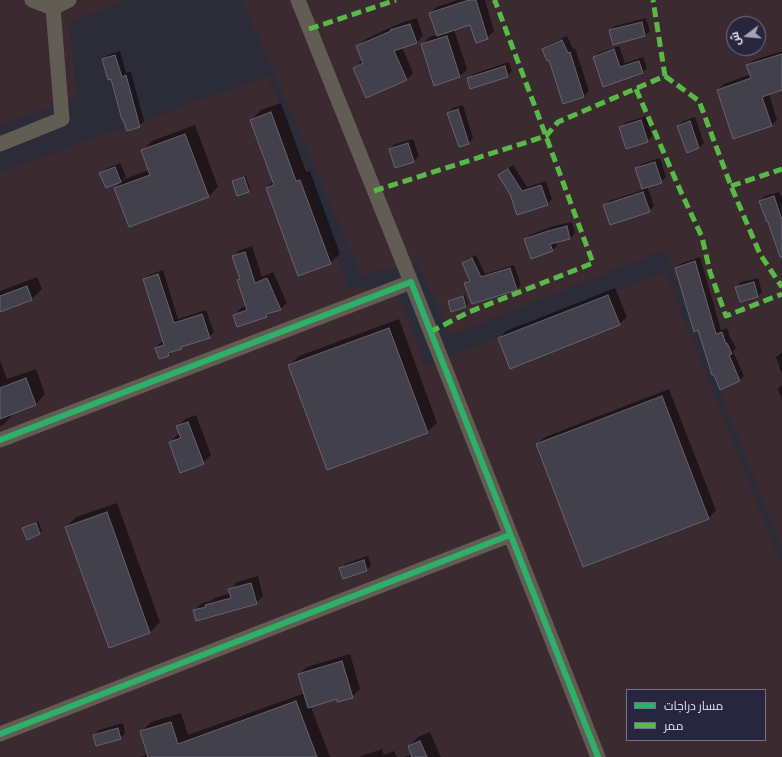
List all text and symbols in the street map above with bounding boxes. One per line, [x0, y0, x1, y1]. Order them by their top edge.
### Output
north arrow [726, 16, 766, 56]
text: ش [727, 30, 744, 48]
legend [626, 689, 766, 741]
text: مسار دراجات [664, 698, 723, 713]
text: ممر [664, 718, 683, 733]

